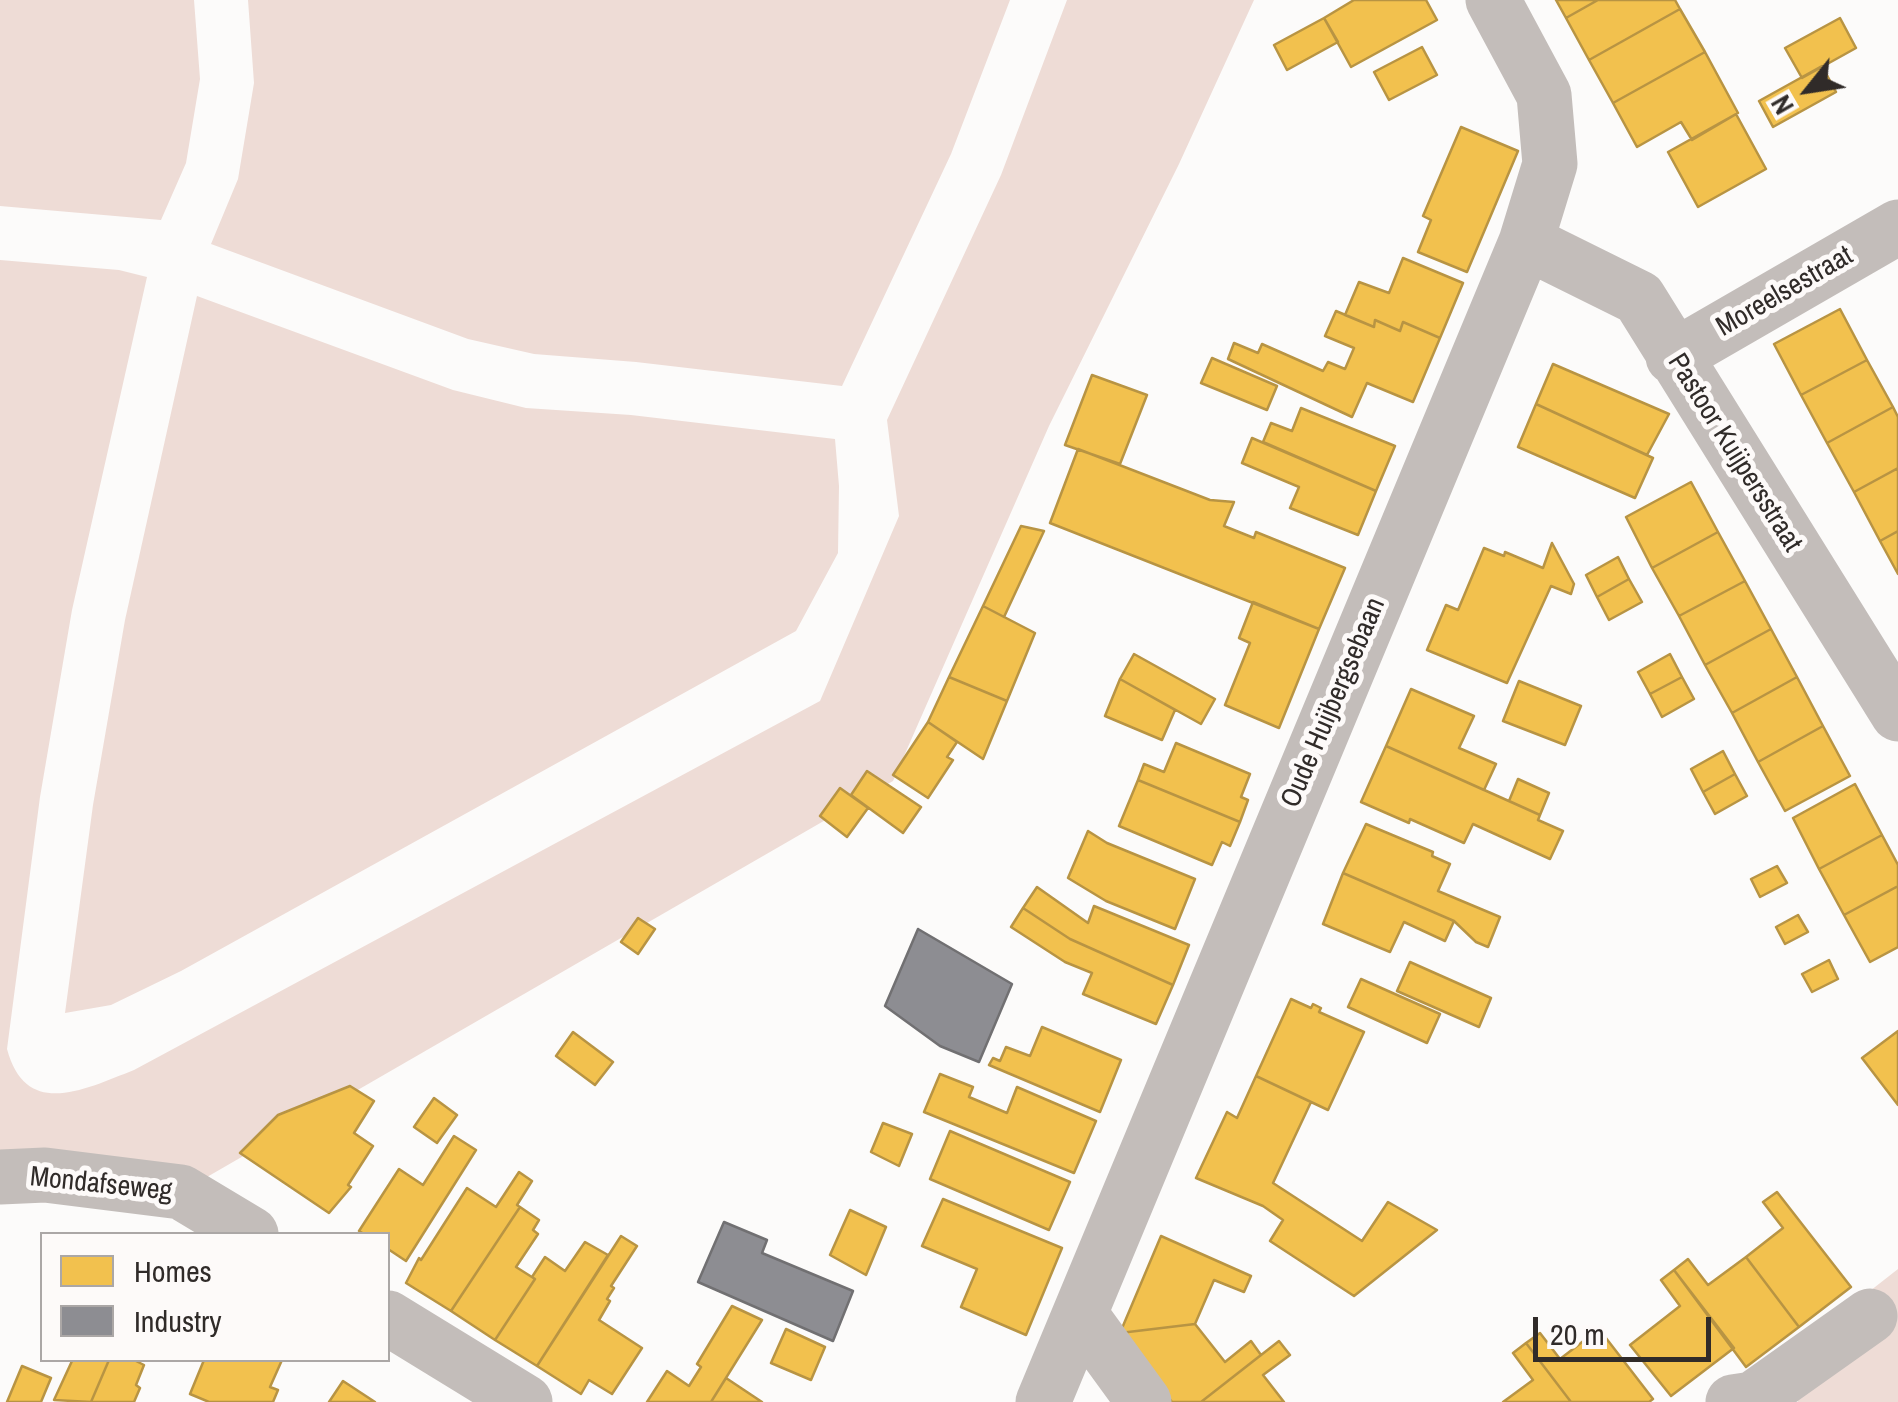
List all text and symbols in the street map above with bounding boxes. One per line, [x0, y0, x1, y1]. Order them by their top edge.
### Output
north arrow [1758, 40, 1858, 140]
text: N [1761, 88, 1803, 122]
street label: Moreelsestraat [1711, 239, 1859, 345]
street label: Pastoor Kuijpersstraat [1660, 348, 1808, 558]
street label: Oude Huijbergsebaan [1275, 593, 1393, 813]
street label: Mondafseweg [28, 1161, 174, 1209]
legend [40, 1232, 390, 1362]
text: Homes [134, 1251, 212, 1291]
scale bar [1538, 1297, 1716, 1359]
text: Industry [134, 1301, 222, 1341]
text: 20 m [1550, 1314, 1605, 1354]

